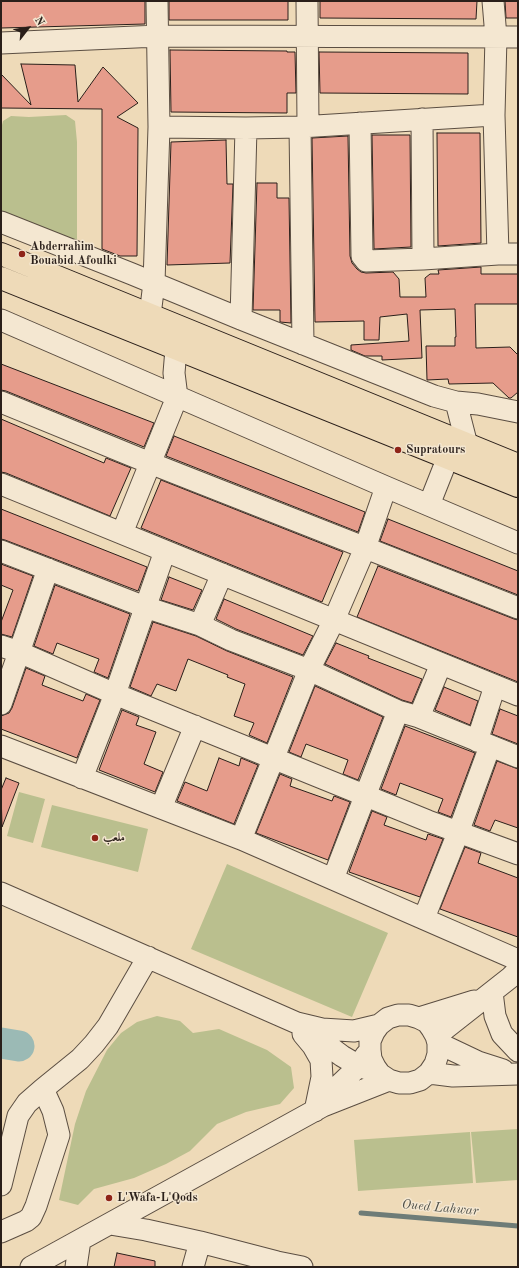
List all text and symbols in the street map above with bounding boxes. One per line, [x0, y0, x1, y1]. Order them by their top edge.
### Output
north arrow [8, 8, 48, 48]
text: N [32, 15, 46, 28]
place label: Abderrahim Bouabid Afoulki [30, 240, 117, 268]
marker: Abderrahim Bouabid Afoulki [17, 249, 27, 259]
place label: Supratours [406, 443, 465, 457]
marker: Supratours [393, 445, 403, 455]
place label: ملعب [103, 831, 125, 845]
marker: ملعب [90, 833, 100, 843]
place label: L'Wafa-L'Qods [117, 1191, 198, 1205]
marker: L'Wafa-L'Qods [104, 1193, 114, 1203]
water label: Oued Lahwar [401, 1197, 479, 1219]

